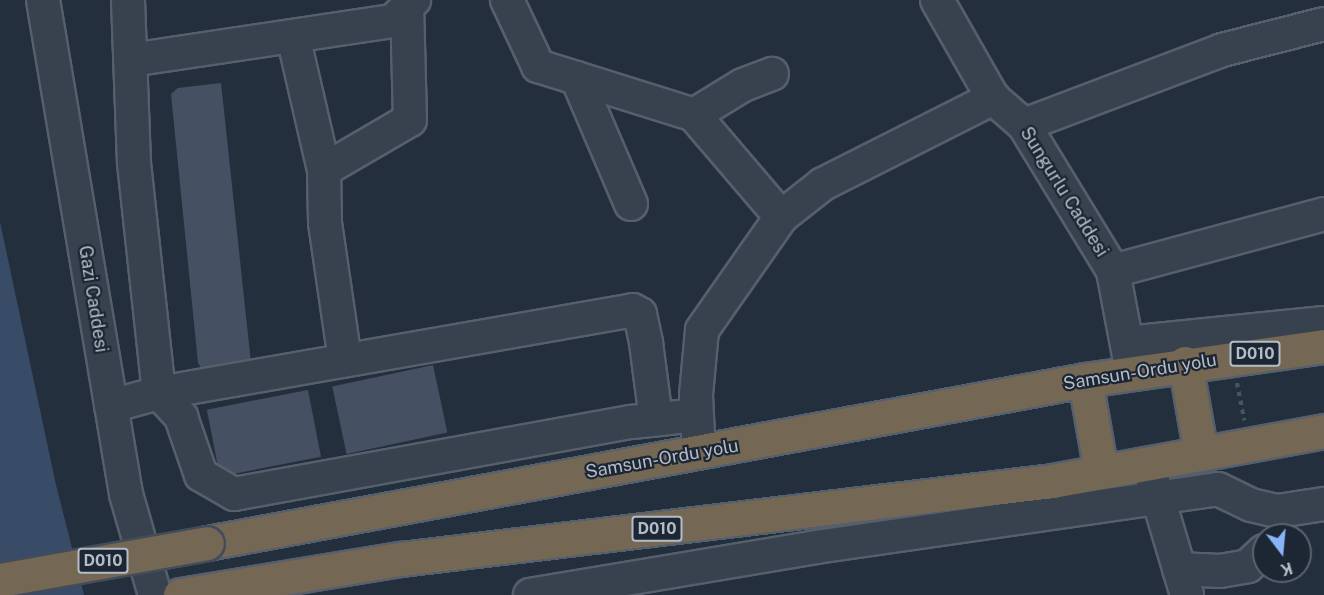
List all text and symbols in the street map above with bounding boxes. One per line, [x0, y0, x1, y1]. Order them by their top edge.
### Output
street label: Sungurlu Caddesi [1015, 123, 1113, 261]
street label: Gazi Caddesi [74, 244, 112, 354]
road number: D010 [1230, 341, 1280, 367]
street label: Samsun-Ordu yolu [1062, 349, 1218, 395]
street label: Samsun-Ordu yolu [584, 435, 740, 483]
road number: D010 [632, 516, 682, 542]
north arrow [1252, 523, 1312, 583]
road number: D010 [78, 548, 128, 574]
text: K [1278, 558, 1295, 580]

